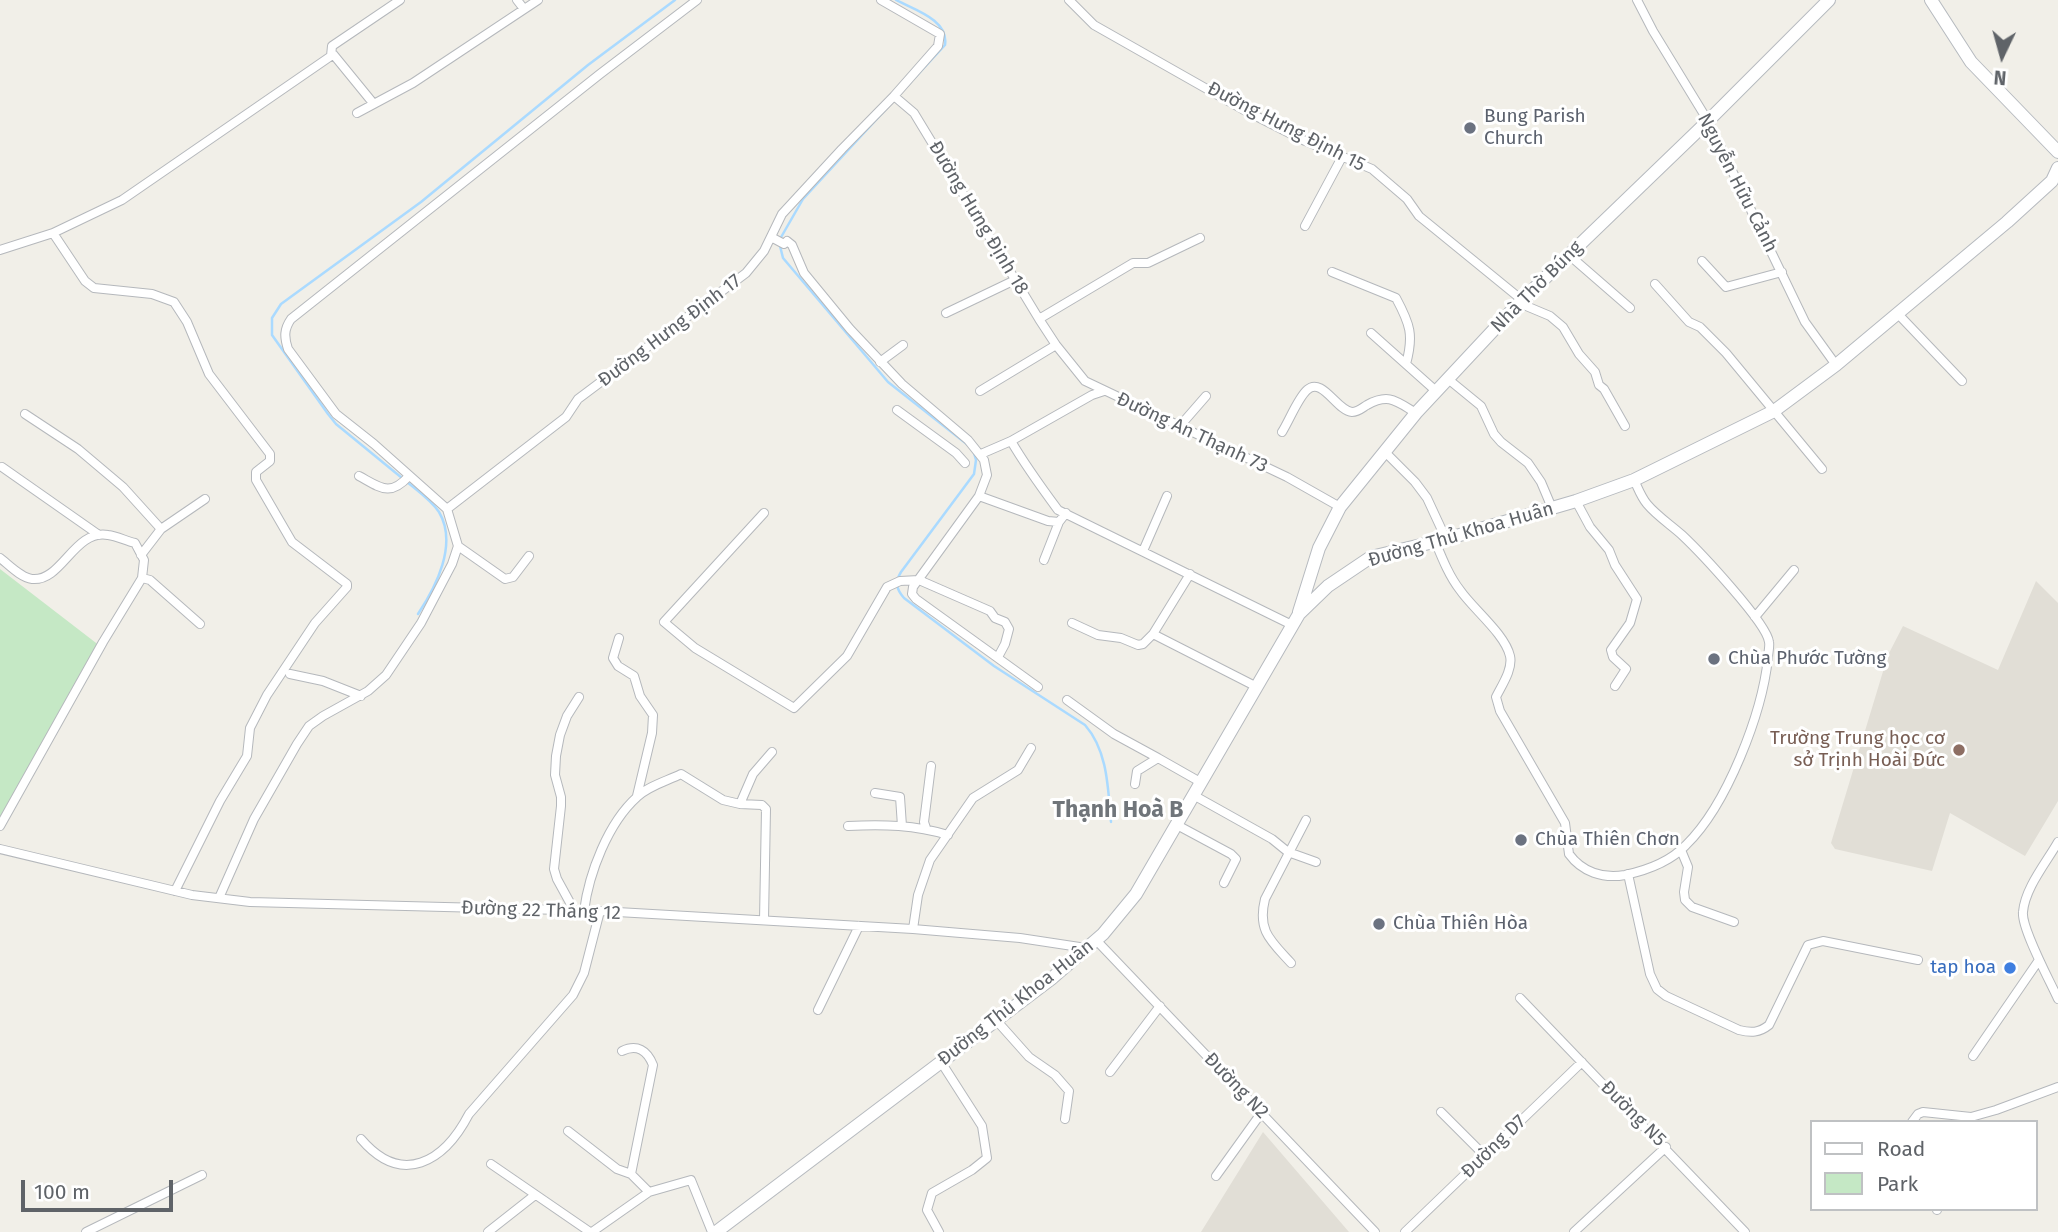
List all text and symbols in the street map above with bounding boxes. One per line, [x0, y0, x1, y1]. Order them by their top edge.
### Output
north arrow [1967, 21, 2037, 91]
text: N [1993, 65, 2007, 89]
street label: Đường Hưng Định 15 [1203, 77, 1369, 177]
place label: Bung Parish Church [1484, 106, 1586, 150]
street label: Nguyễn Hữu Cảnh [1692, 110, 1782, 256]
marker: Bung Parish Church [1462, 120, 1478, 136]
street label: Đường Hưng Định 18 [923, 137, 1033, 299]
street label: Nhà Thờ Búng [1486, 236, 1588, 338]
street label: Đường Hưng Định 17 [594, 270, 746, 392]
street label: Đường An Thạnh 73 [1113, 388, 1271, 478]
street label: Đường Thủ Khoa Huân [1366, 498, 1556, 572]
place label: Chùa Phước Tường [1728, 648, 1886, 670]
marker: Chùa Phước Tường [1706, 651, 1722, 667]
place label: Trường Trung học cơ sở Trịnh Hoài Đức [1770, 728, 1945, 772]
marker: Trường Trung học cơ sở Trịnh Hoài Đức [1951, 742, 1967, 758]
district label: Thạnh Hoà B [1052, 797, 1184, 825]
place label: Chùa Thiên Chơn [1535, 829, 1680, 851]
marker: Chùa Thiên Chơn [1513, 832, 1529, 848]
street label: Đường 22 Tháng 12 [461, 897, 621, 925]
place label: Chùa Thiên Hòa [1393, 913, 1528, 935]
marker: Chùa Thiên Hòa [1371, 916, 1387, 932]
street label: Đường Thủ Khoa Huân [933, 935, 1099, 1071]
place label: tap hoa [1930, 957, 1996, 979]
marker: tap hoa [2002, 960, 2018, 976]
street label: Đường N2 [1199, 1048, 1273, 1124]
street label: Đường N5 [1595, 1076, 1671, 1152]
street label: Đường D7 [1457, 1111, 1531, 1183]
legend [1810, 1120, 2037, 1211]
text: Road [1877, 1136, 1925, 1162]
scale bar [24, 1166, 177, 1210]
text: Park [1877, 1171, 1918, 1197]
text: 100 m [34, 1179, 90, 1205]

